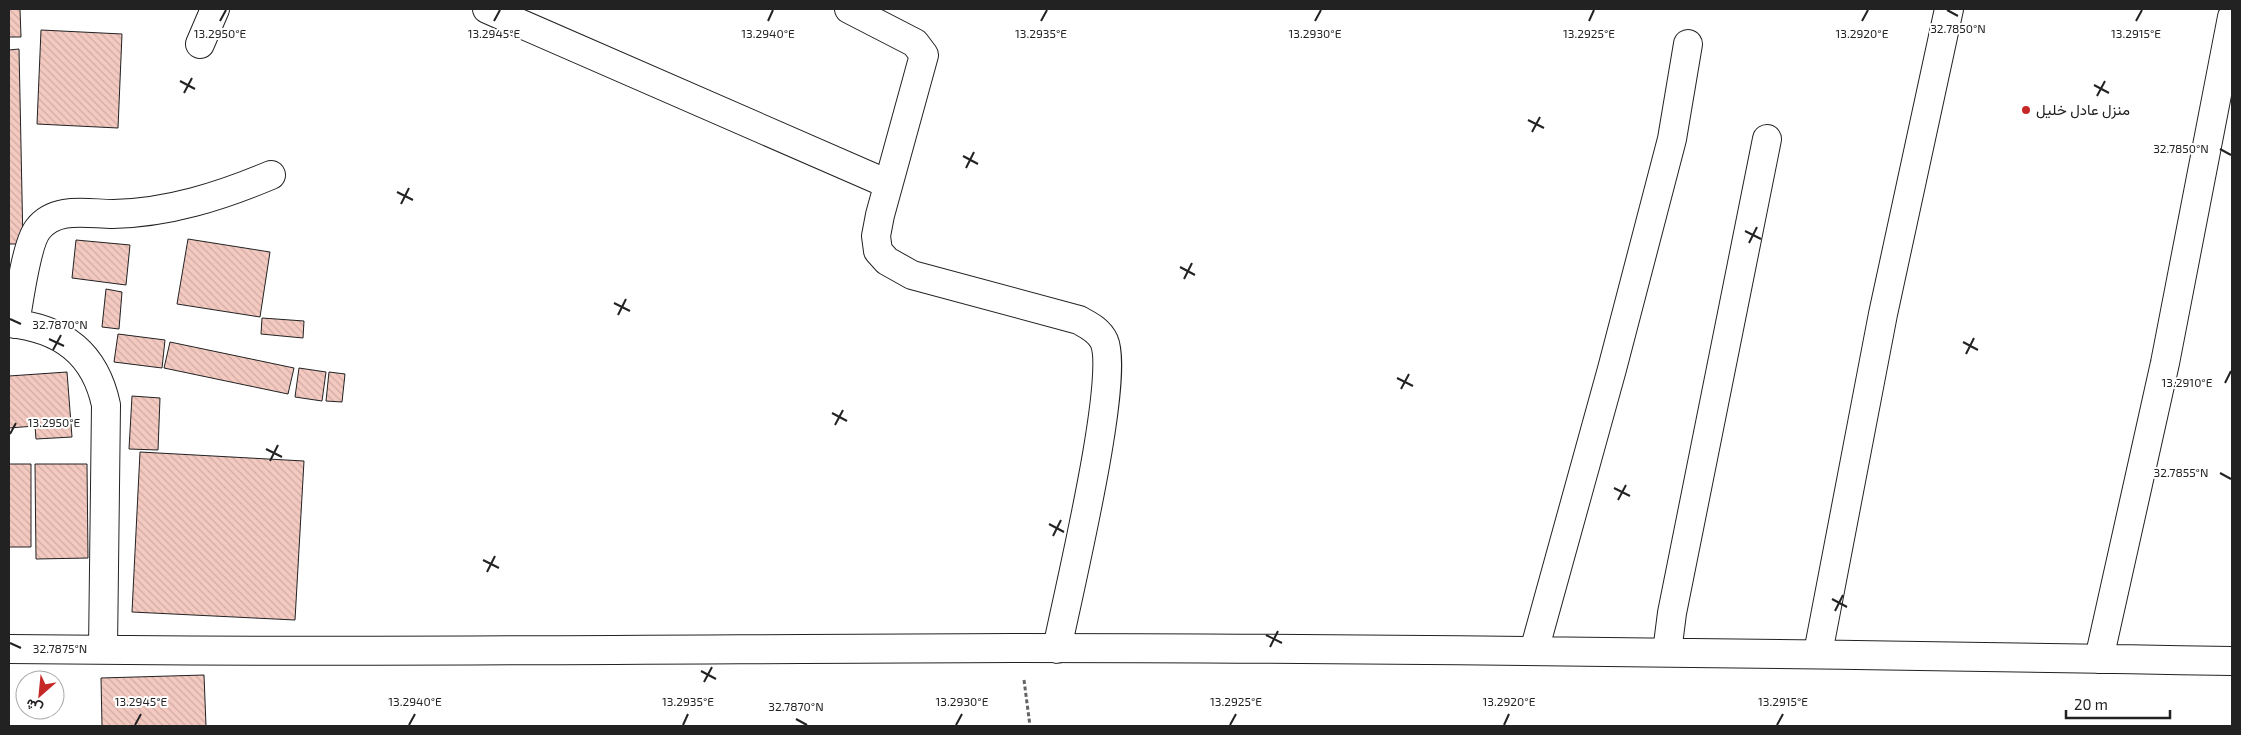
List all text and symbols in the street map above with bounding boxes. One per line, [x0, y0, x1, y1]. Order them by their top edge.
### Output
text: 32.7850°N [1930, 21, 1986, 35]
text: 13.2950°E [194, 26, 247, 40]
text: 13.2945°E [468, 26, 521, 40]
text: 13.2940°E [741, 26, 795, 40]
text: 13.2935°E [1015, 26, 1067, 40]
text: 13.2930°E [1289, 26, 1342, 40]
text: 13.2925°E [1563, 26, 1615, 40]
text: 13.2920°E [1836, 26, 1889, 40]
text: 13.2915°E [2111, 26, 2161, 40]
place label: منزل عادل خليل [2036, 100, 2130, 119]
marker: منزل عادل خليل [2020, 104, 2032, 116]
text: 32.7850°N [2153, 141, 2209, 155]
text: 32.7870°N [32, 317, 88, 331]
text: 13.2910°E [2162, 375, 2213, 389]
text: 13.2950°E [28, 415, 81, 429]
text: 32.7855°N [2154, 465, 2208, 479]
text: 32.7875°N [33, 641, 87, 655]
north arrow [15, 670, 65, 720]
scale bar [2066, 688, 2170, 720]
text: 13.2945°E [115, 694, 168, 708]
text: 13.2940°E [388, 694, 442, 708]
text: 13.2935°E [662, 694, 714, 708]
text: 13.2930°E [936, 694, 989, 708]
text: 13.2925°E [1210, 694, 1262, 708]
text: 13.2920°E [1483, 694, 1536, 708]
text: 13.2915°E [1758, 694, 1808, 708]
text: ش [22, 695, 46, 718]
text: 20 m [2074, 695, 2108, 713]
text: 32.7870°N [768, 699, 824, 713]

